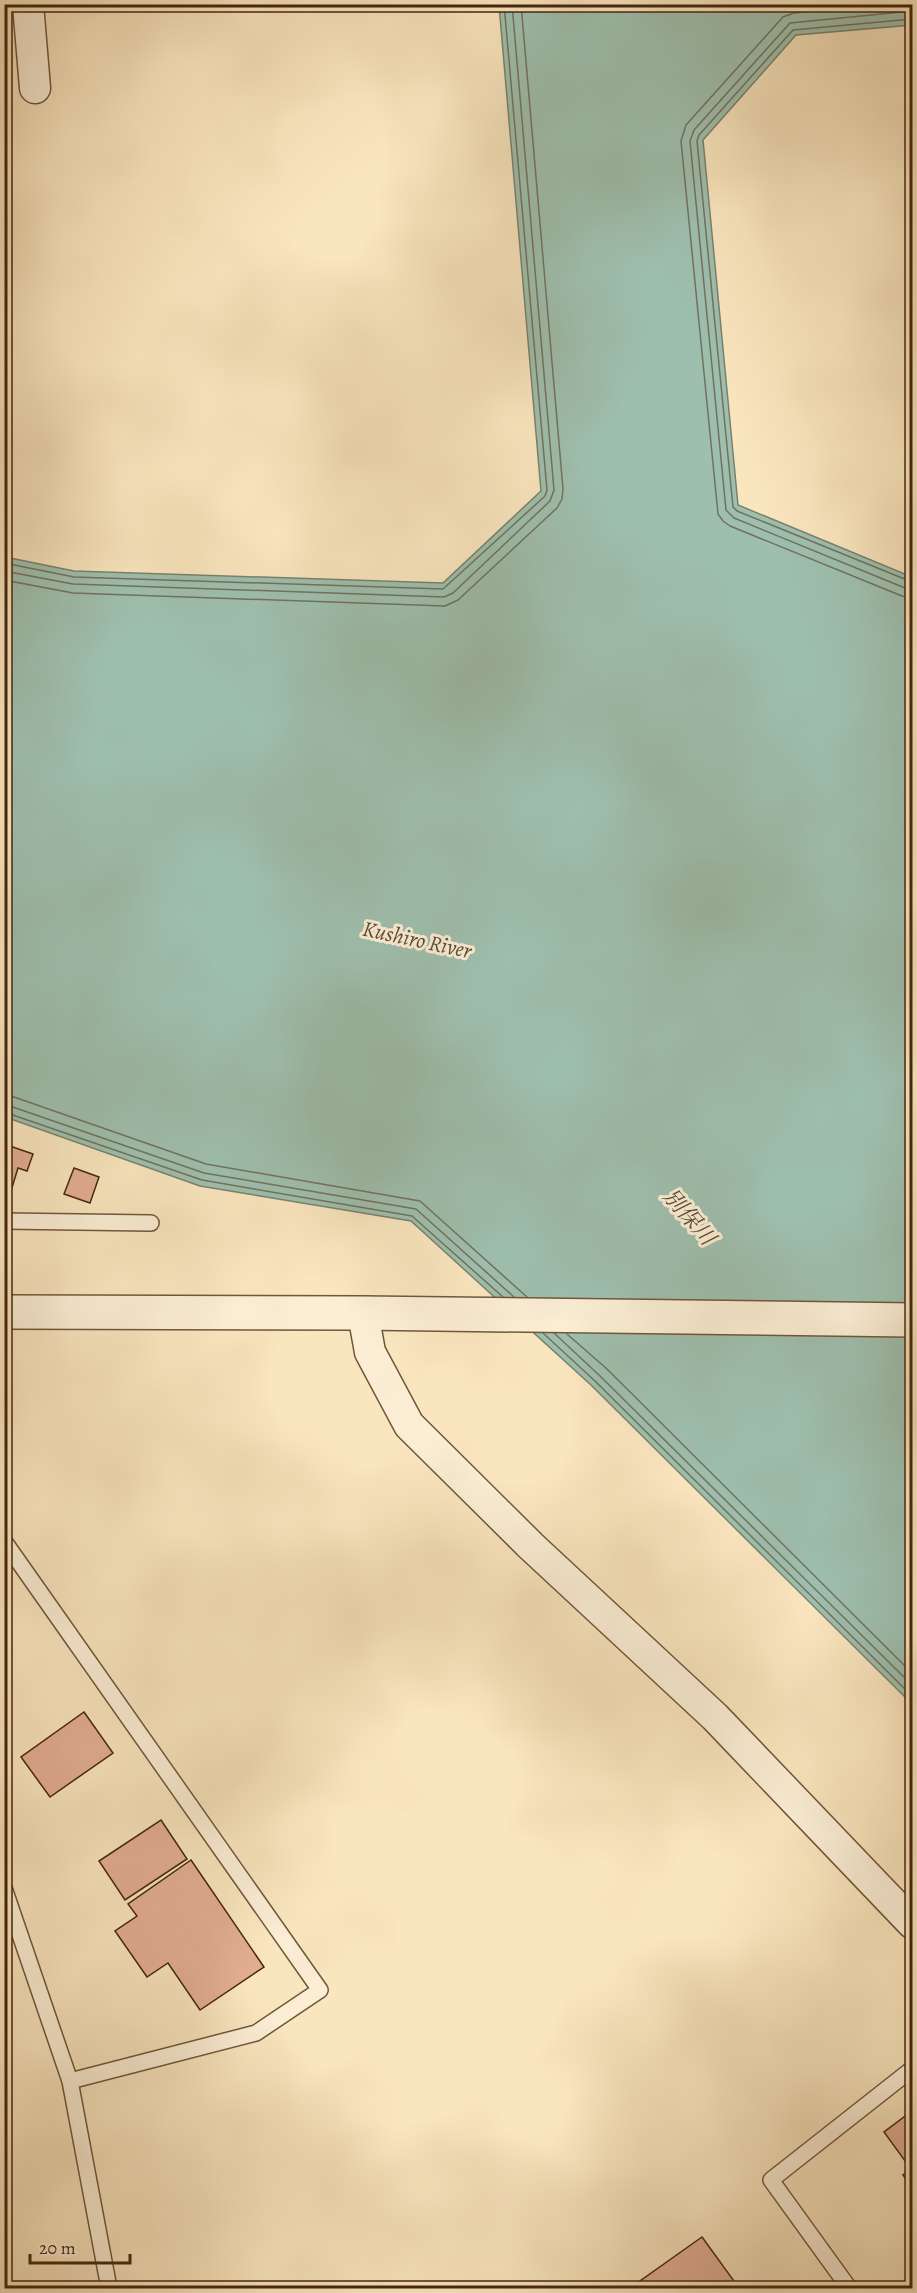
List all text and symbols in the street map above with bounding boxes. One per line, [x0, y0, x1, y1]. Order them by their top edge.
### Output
water label: Kushiro River [360, 914, 476, 966]
water label: 別保川 [656, 1182, 723, 1253]
scale bar [30, 2227, 130, 2265]
text: 20 m [39, 2236, 76, 2260]

